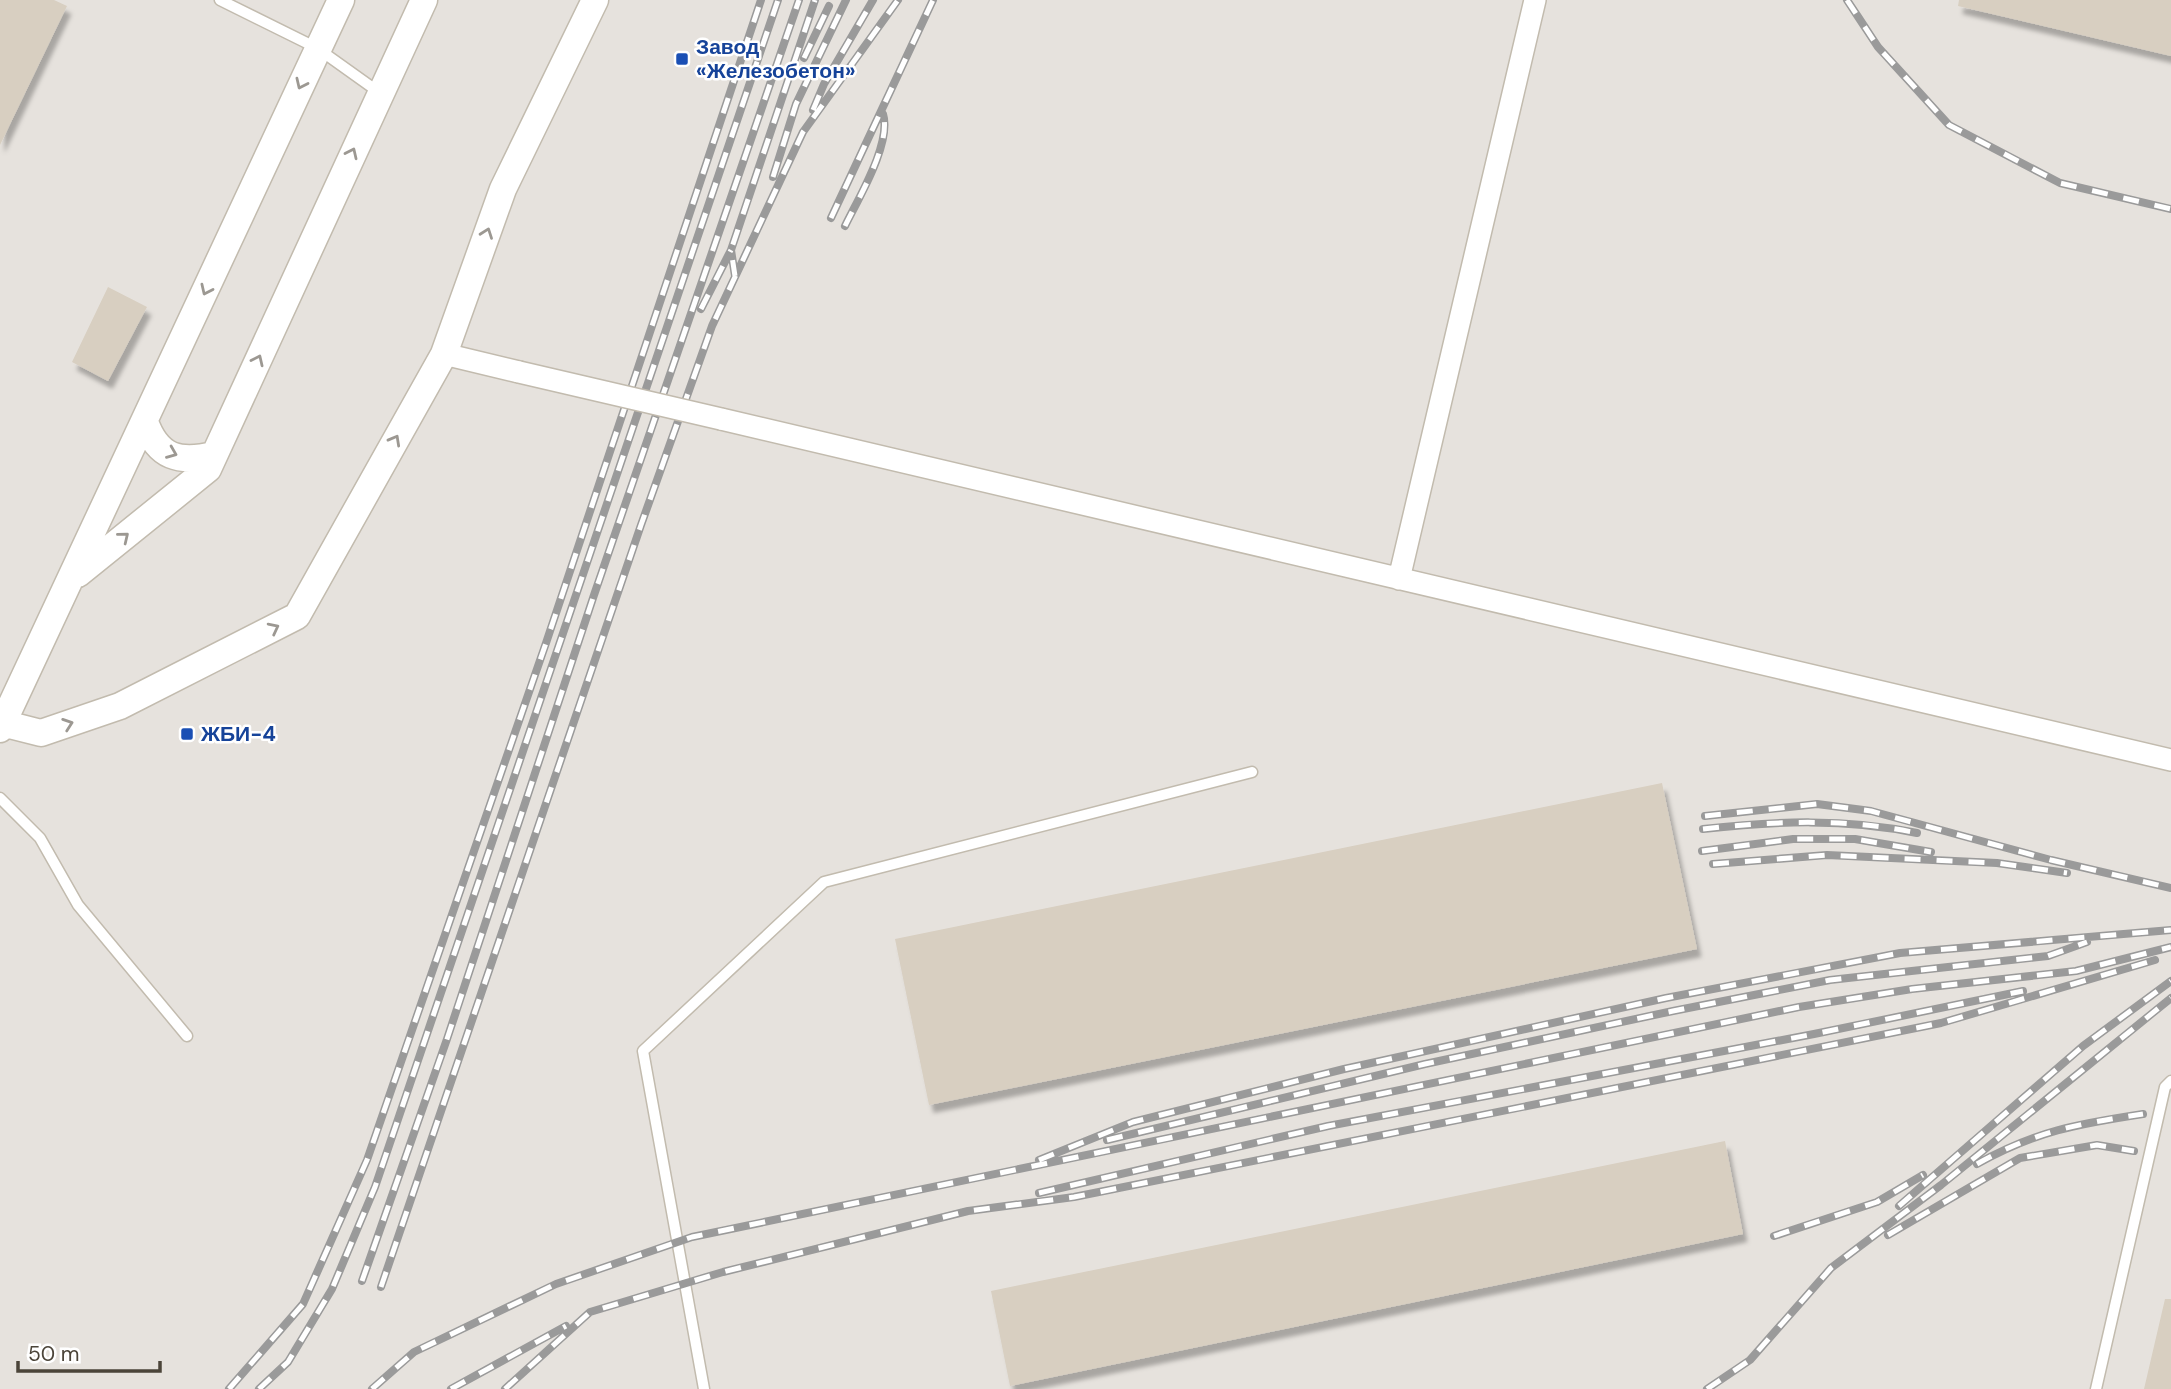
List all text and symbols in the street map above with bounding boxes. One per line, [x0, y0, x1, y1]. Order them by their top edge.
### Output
place label: Завод «Железобетон» [696, 33, 856, 85]
marker: Завод «Железобетон» [674, 51, 690, 67]
one-way arrow [295, 77, 309, 89]
one-way arrow [344, 148, 358, 160]
one-way arrow [479, 227, 493, 239]
one-way arrow [200, 283, 214, 296]
one-way arrow [250, 355, 264, 367]
one-way arrow [387, 435, 400, 447]
one-way arrow [165, 445, 177, 459]
one-way arrow [116, 532, 128, 545]
one-way arrow [267, 622, 279, 636]
one-way arrow [62, 717, 74, 732]
place label: ЖБИ-4 [200, 720, 276, 748]
marker: ЖБИ-4 [179, 726, 195, 742]
scale bar [18, 1330, 159, 1374]
text: 50 m [28, 1340, 79, 1368]

